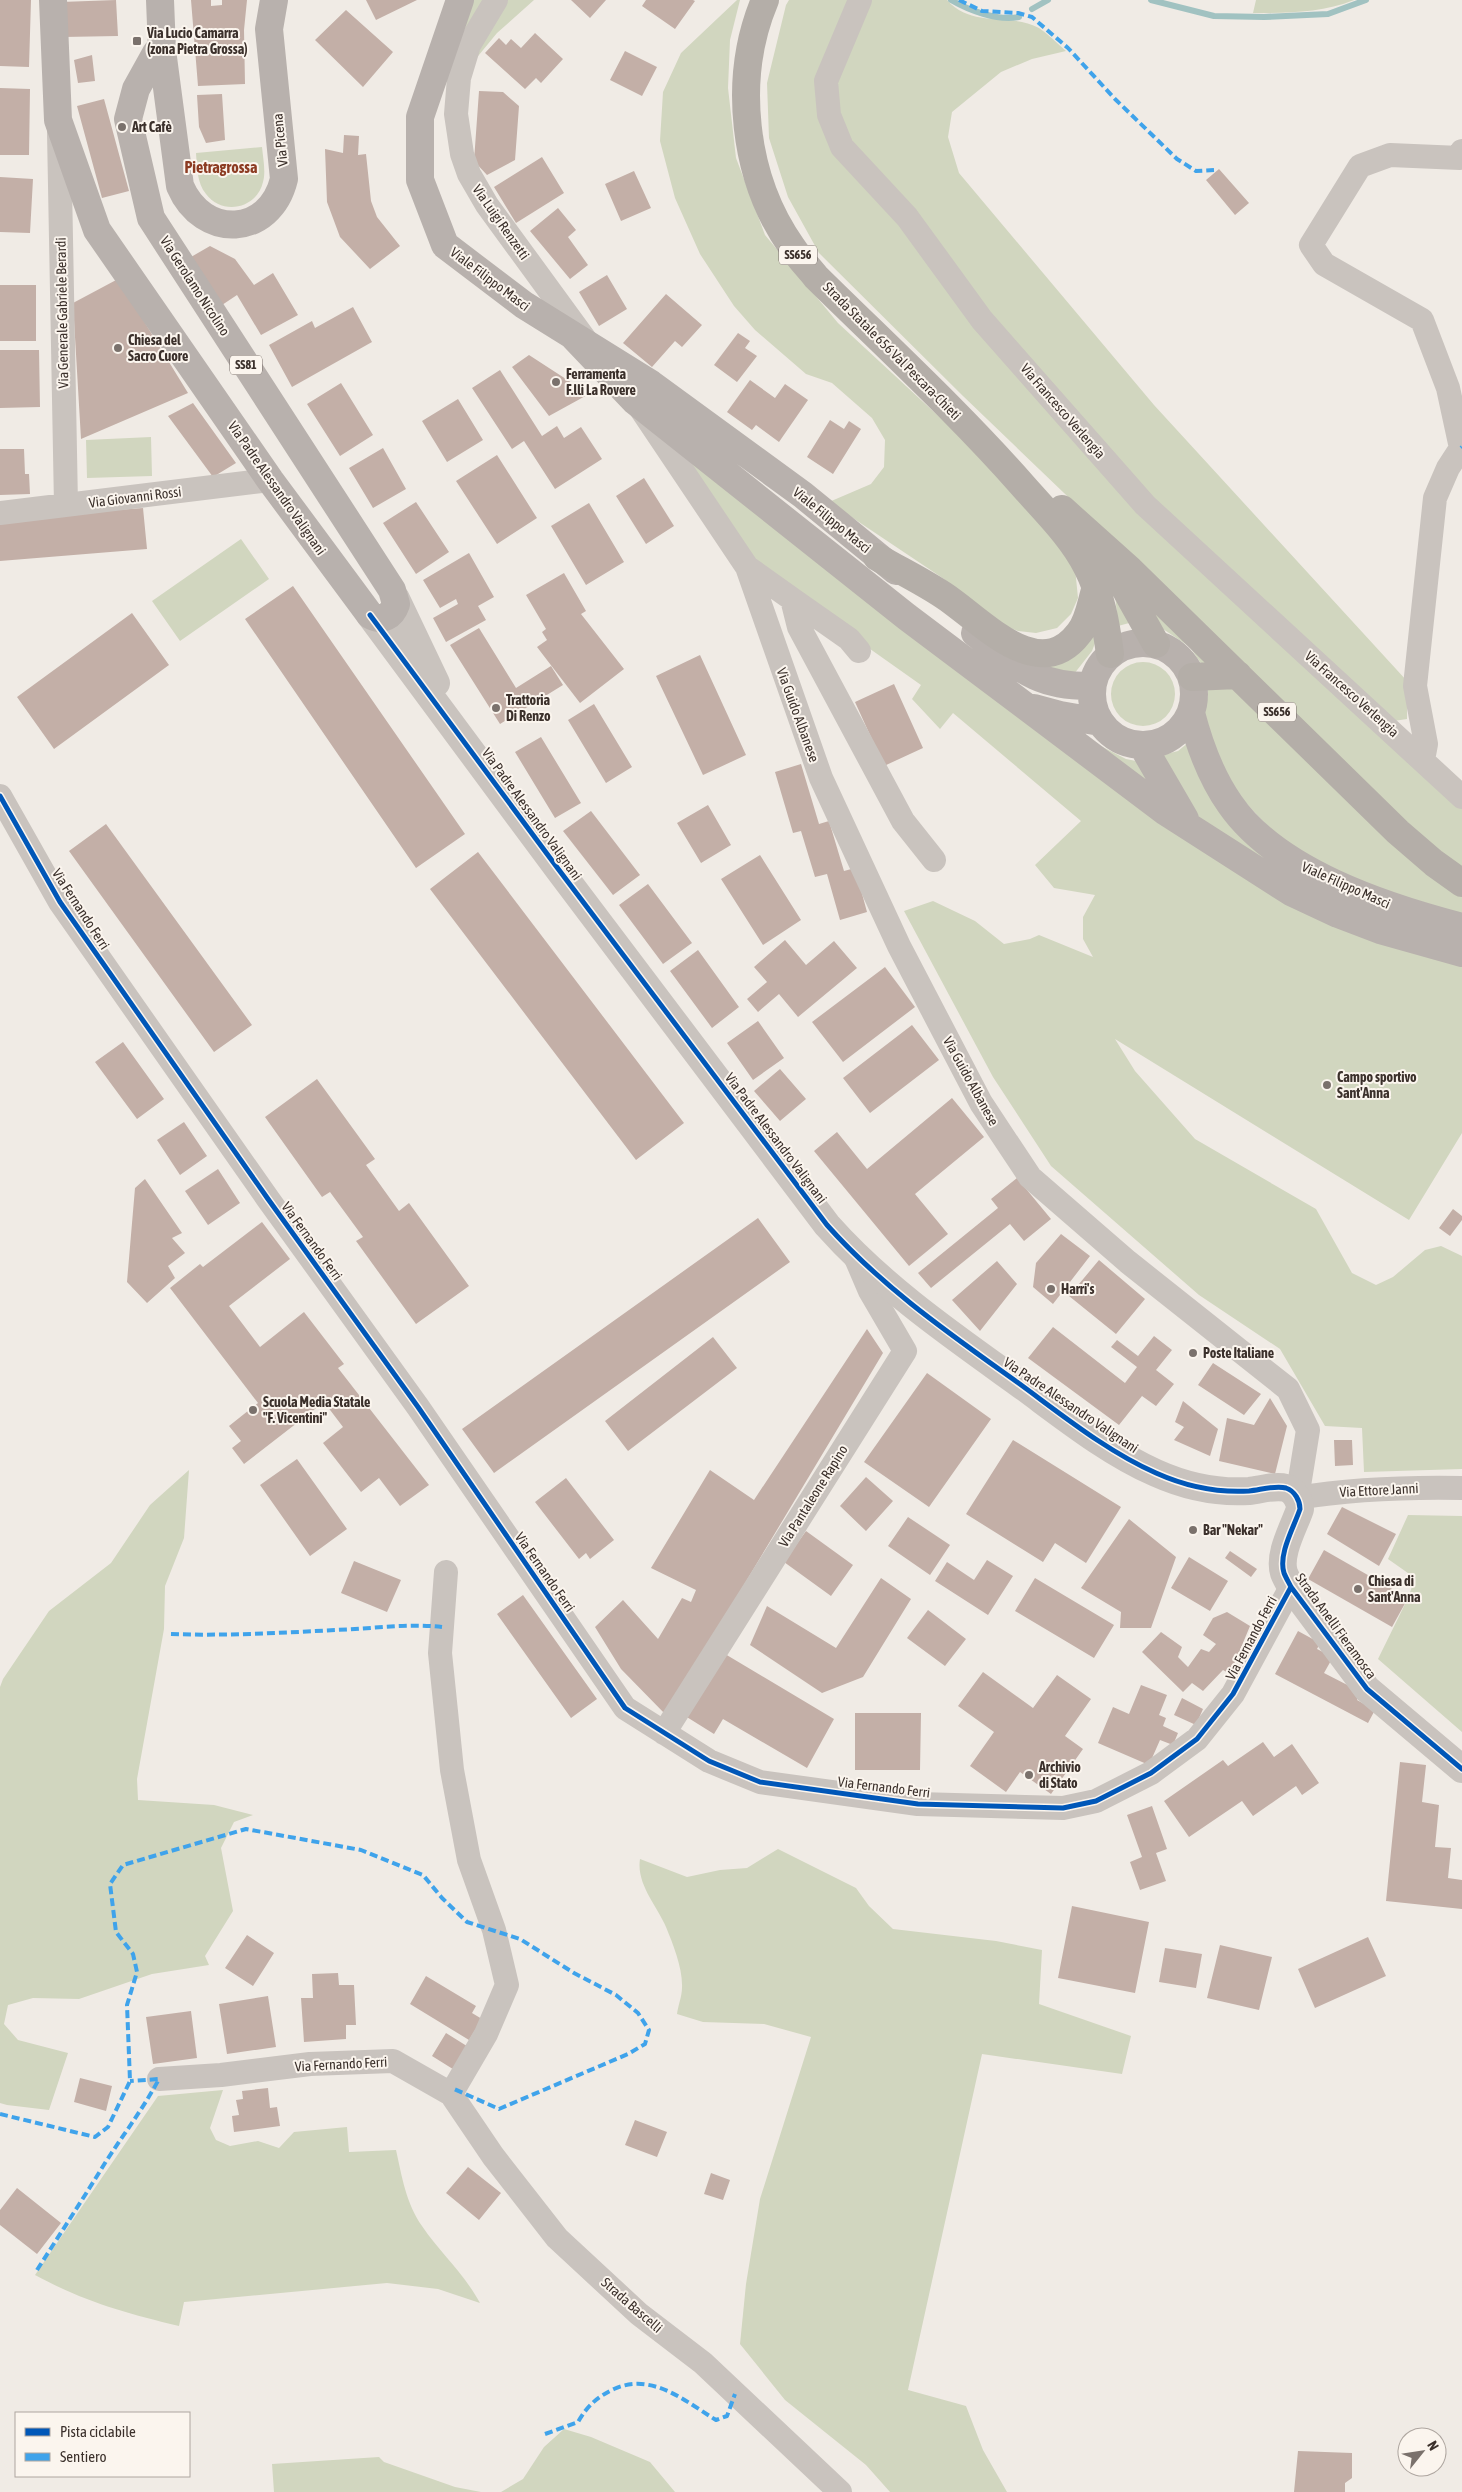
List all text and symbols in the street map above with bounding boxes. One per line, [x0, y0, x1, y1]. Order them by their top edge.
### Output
place label: Via Lucio Camarra (zona Pietra Grossa) [146, 25, 248, 57]
marker: Via Lucio Camarra (zona Pietra Grossa) [131, 35, 143, 47]
street label: Via Picena [269, 113, 291, 167]
place label: Art Cafè [131, 119, 172, 135]
marker: Art Cafè [116, 121, 128, 133]
district label: Pietragrossa [185, 158, 257, 176]
street label: Via Luigi Renzetti [469, 181, 533, 263]
street label: Via Gerolamo Nicolino [157, 233, 233, 339]
street label: Via Generale Gabriele Berardi [53, 237, 71, 389]
street label: Viale Filippo Masci [447, 244, 533, 314]
road number: SS656 [779, 246, 817, 264]
street label: Strada Statale 656 Val Pescara-Chieti [820, 279, 964, 423]
place label: Chiesa del Sacro Cuore [128, 332, 188, 364]
marker: Chiesa del Sacro Cuore [112, 342, 124, 354]
road number: SS81 [230, 356, 262, 374]
street label: Via Francesco Verlengia [1017, 360, 1109, 462]
place label: Ferramenta F.lli La Rovere [566, 366, 636, 398]
marker: Ferramenta F.lli La Rovere [550, 376, 562, 388]
street label: Via Padre Alessandro Valignani [225, 418, 329, 558]
street label: Via Giovanni Rossi [88, 483, 182, 511]
street label: Viale Filippo Masci [790, 484, 874, 556]
street label: Via Francesco Verlengia [1302, 648, 1402, 740]
street label: Via Guido Albanese [774, 666, 822, 764]
place label: Trattoria Di Renzo [506, 692, 551, 724]
marker: Trattoria Di Renzo [490, 702, 502, 714]
road number: SS656 [1258, 702, 1296, 722]
street label: Via Padre Alessandro Valignani [479, 745, 585, 883]
street label: Viale Filippo Masci [1299, 858, 1393, 912]
street label: Via Fernando Ferri [49, 866, 113, 952]
street label: Via Guido Albanese [940, 1034, 1002, 1128]
place label: Campo sportivo Sant'Anna [1337, 1069, 1417, 1101]
street label: Via Padre Alessandro Valignani [722, 1070, 830, 1206]
marker: Campo sportivo Sant'Anna [1321, 1079, 1333, 1091]
street label: Via Fernando Ferri [278, 1199, 346, 1283]
place label: Harri's [1061, 1281, 1094, 1297]
marker: Harri's [1045, 1283, 1057, 1295]
place label: Poste Italiane [1203, 1345, 1274, 1361]
marker: Poste Italiane [1187, 1347, 1199, 1359]
street label: Via Padre Alessandro Valignani [1001, 1354, 1141, 1456]
place label: Scuola Media Statale "F. Vicentini" [263, 1394, 370, 1426]
marker: Scuola Media Statale "F. Vicentini" [247, 1404, 259, 1416]
street label: Via Pantaleone Rapino [775, 1442, 851, 1550]
street label: Via Ettore Janni [1339, 1480, 1419, 1500]
place label: Bar "Nekar" [1203, 1522, 1263, 1538]
marker: Bar "Nekar" [1187, 1524, 1199, 1536]
street label: Via Fernando Ferri [512, 1529, 578, 1615]
street label: Strada Anelli Fieramosca [1292, 1570, 1380, 1682]
place label: Chiesa di Sant'Anna [1368, 1573, 1421, 1605]
marker: Chiesa di Sant'Anna [1352, 1583, 1364, 1595]
street label: Via Fernando Ferri [1222, 1593, 1280, 1683]
place label: Archivio di Stato [1038, 1759, 1081, 1791]
marker: Archivio di Stato [1023, 1769, 1035, 1781]
street label: Via Fernando Ferri [837, 1773, 931, 1801]
street label: Via Fernando Ferri [294, 2054, 388, 2074]
street label: Strada Bascelli [598, 2274, 666, 2336]
legend [15, 2412, 190, 2477]
text: Pista ciclabile [60, 2423, 136, 2440]
north arrow [1397, 2427, 1447, 2477]
text: N [1424, 2438, 1442, 2453]
text: Sentiero [60, 2448, 106, 2465]

